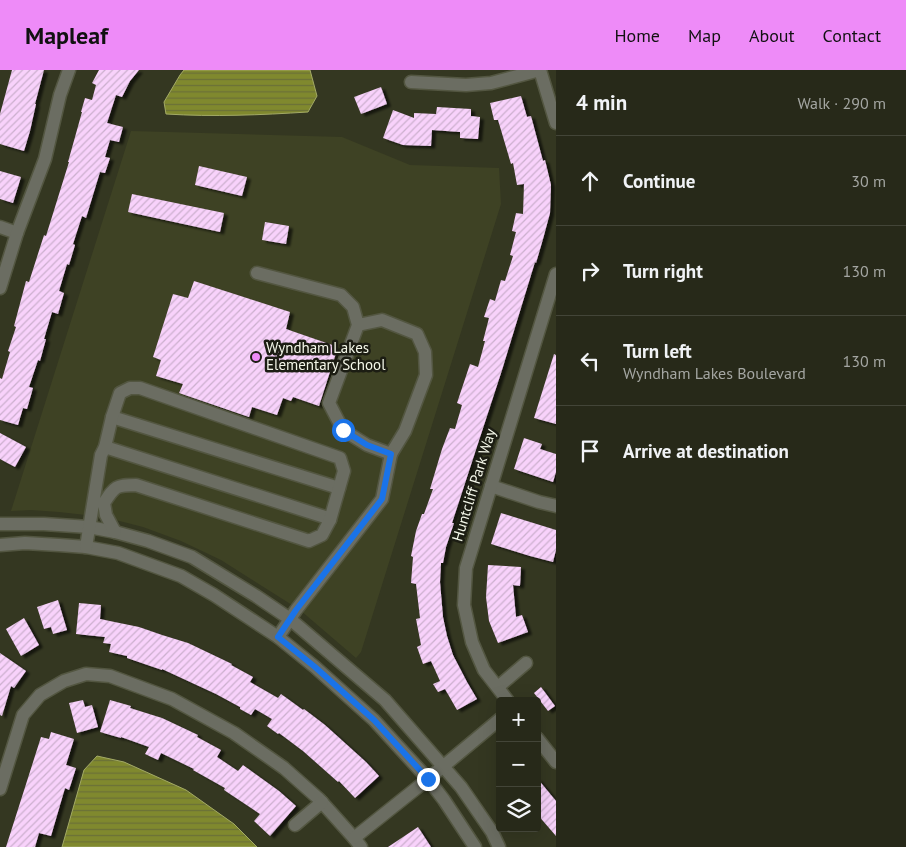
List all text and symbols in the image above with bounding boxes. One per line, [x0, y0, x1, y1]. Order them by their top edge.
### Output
text: Mapleaf [25, 20, 108, 51]
text: Home [614, 24, 660, 47]
text: Map [688, 24, 721, 47]
text: About [749, 24, 795, 47]
text: Contact [823, 24, 881, 47]
text: 4 min [576, 89, 627, 116]
text: Walk · 290 m [797, 93, 886, 113]
icon: ahead [576, 167, 604, 195]
text: Continue [623, 169, 695, 193]
text: 30 m [851, 171, 886, 191]
icon: right [576, 257, 604, 285]
text: Turn right [623, 259, 703, 283]
text: 130 m [843, 261, 886, 281]
place label: Wyndham Lakes Elementary School [266, 338, 386, 374]
text: Turn left [623, 339, 692, 363]
icon: left [576, 347, 604, 375]
marker: Wyndham Lakes Elementary School [250, 351, 262, 363]
text: 130 m [843, 351, 886, 371]
text: Wyndham Lakes Boulevard [623, 363, 806, 383]
route start [332, 419, 355, 442]
street label: Huntcliff Park Way [447, 426, 500, 544]
icon: arrive [576, 437, 604, 465]
text: Arrive at destination [623, 439, 789, 463]
map controls [496, 697, 541, 832]
button: + [496, 697, 541, 742]
button: − [496, 742, 541, 787]
route end [417, 768, 440, 791]
button: layers [496, 787, 541, 832]

